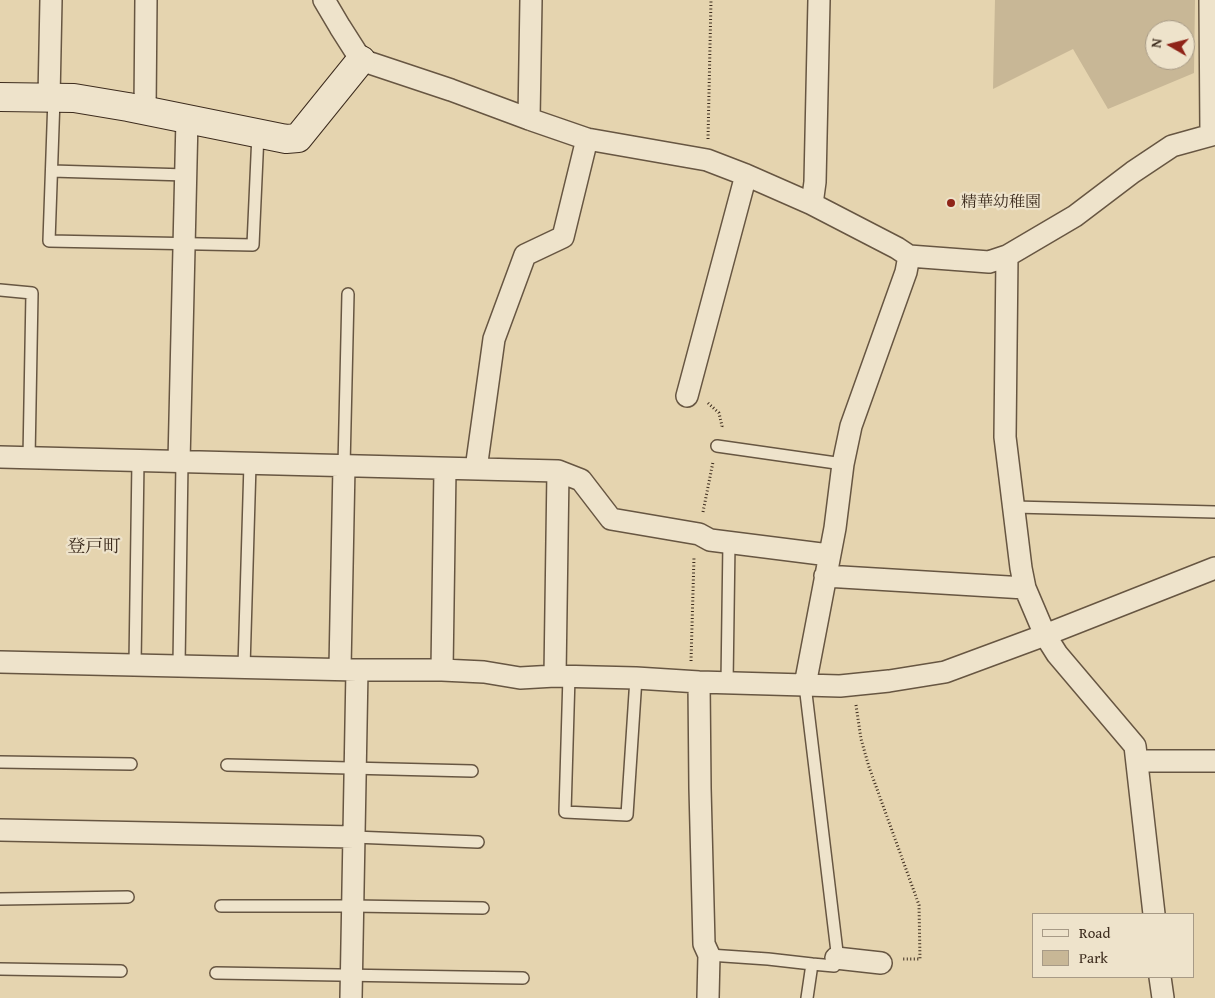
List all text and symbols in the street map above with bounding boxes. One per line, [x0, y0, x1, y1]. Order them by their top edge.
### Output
north arrow [1145, 20, 1195, 70]
text: N [1146, 37, 1167, 49]
place label: 精華幼稚園 [961, 193, 1041, 213]
marker: 精華幼稚園 [945, 197, 957, 209]
district label: 登戸町 [67, 536, 121, 558]
legend [1032, 913, 1195, 978]
text: Road [1079, 922, 1110, 943]
text: Park [1079, 947, 1108, 968]

